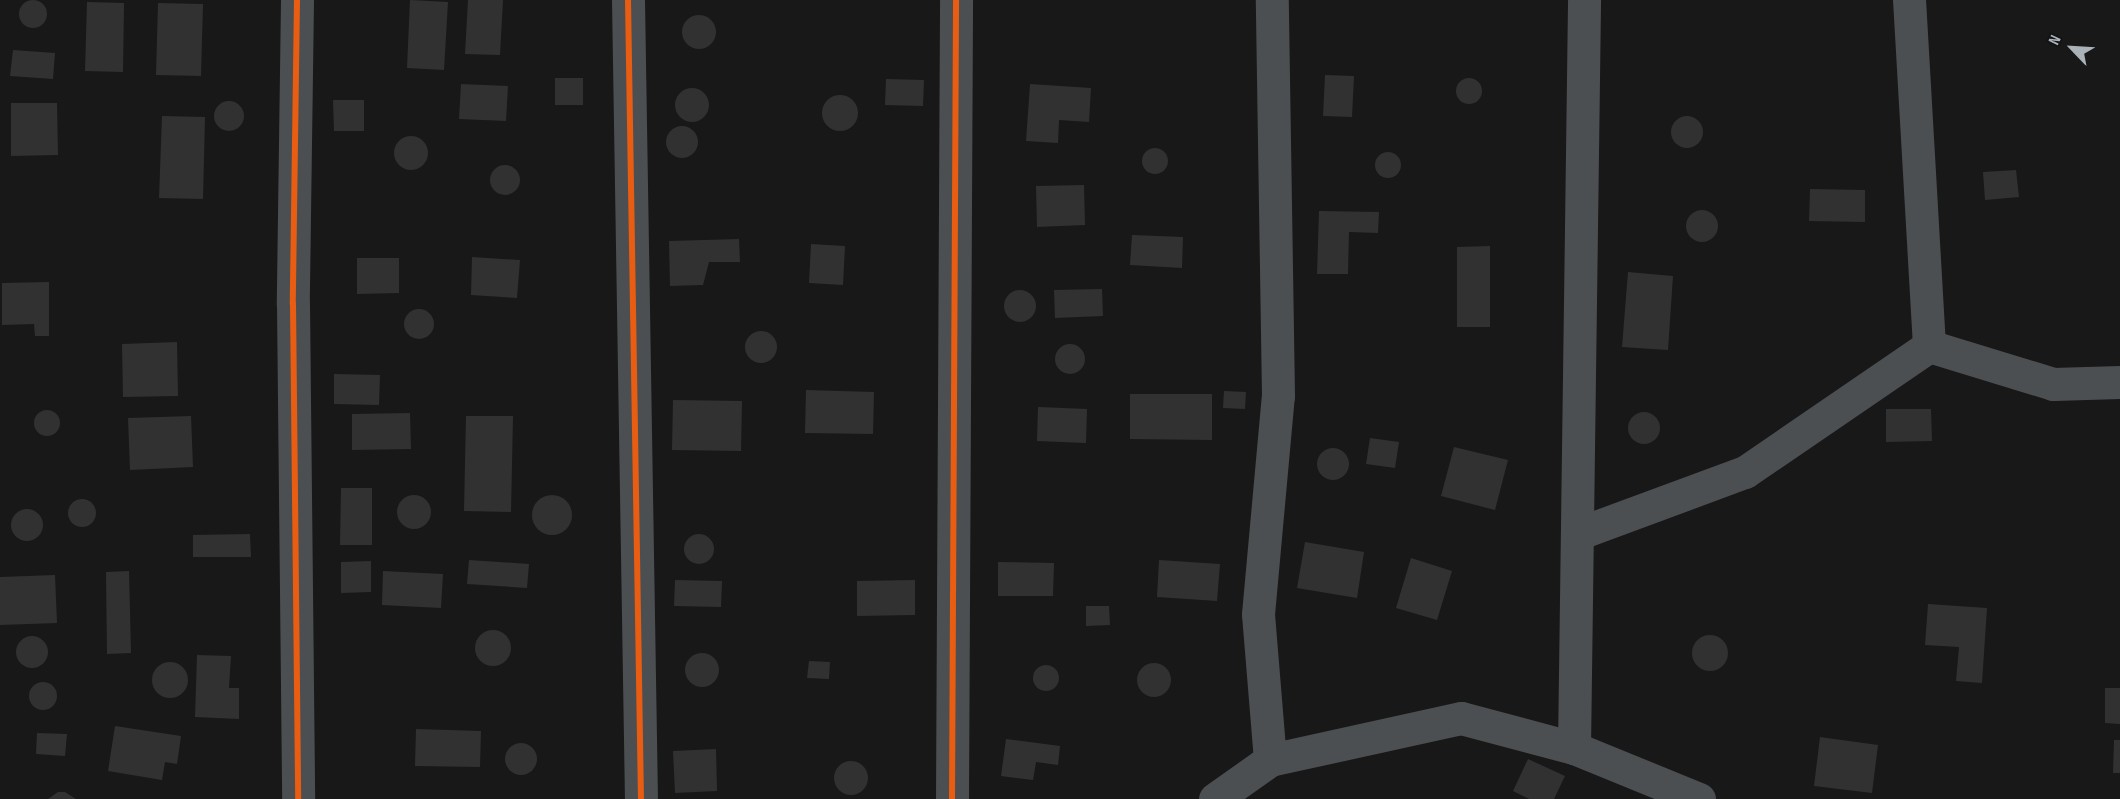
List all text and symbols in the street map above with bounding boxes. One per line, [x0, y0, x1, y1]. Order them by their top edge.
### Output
north arrow [2042, 18, 2102, 78]
text: N [2045, 32, 2066, 48]

